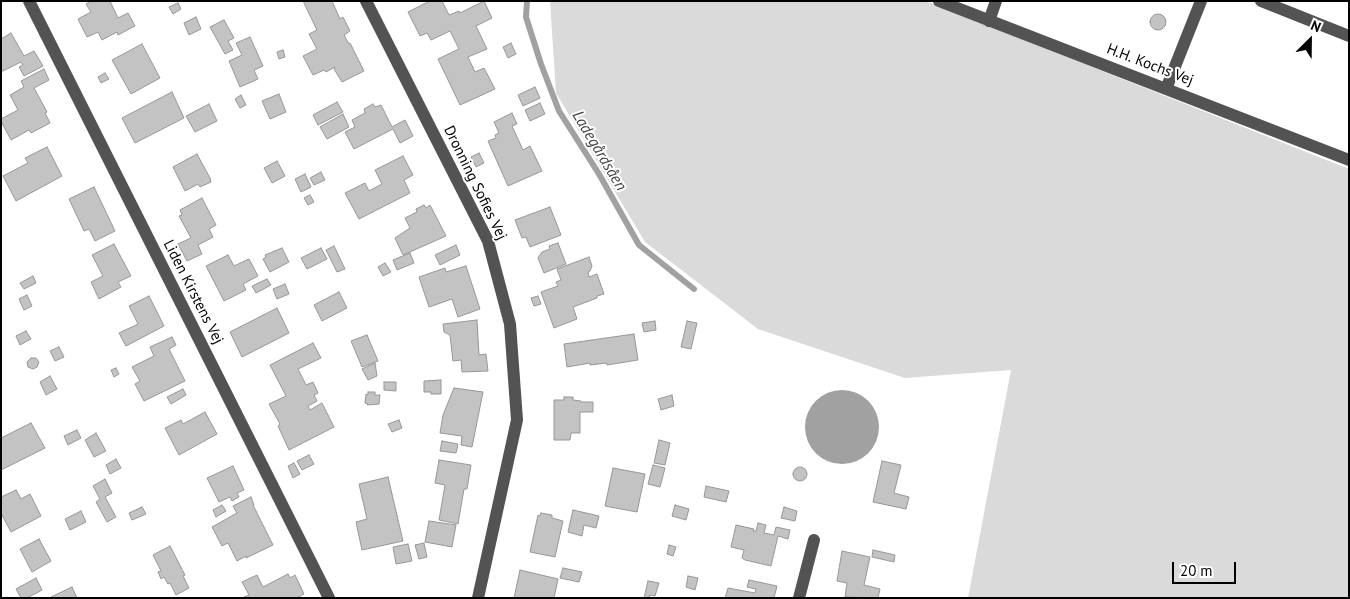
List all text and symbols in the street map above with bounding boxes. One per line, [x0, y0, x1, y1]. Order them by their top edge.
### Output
north arrow [1285, 15, 1335, 65]
text: N [1308, 16, 1324, 36]
street label: H.H. Kochs Vej [1104, 40, 1196, 90]
water label: Ladegårdsåen [568, 108, 630, 194]
street label: Dronning Sofies Vej [440, 123, 510, 243]
street label: Liden Kirstens Vej [159, 237, 227, 347]
scale bar [1175, 552, 1239, 584]
text: 20 m [1180, 561, 1213, 580]

